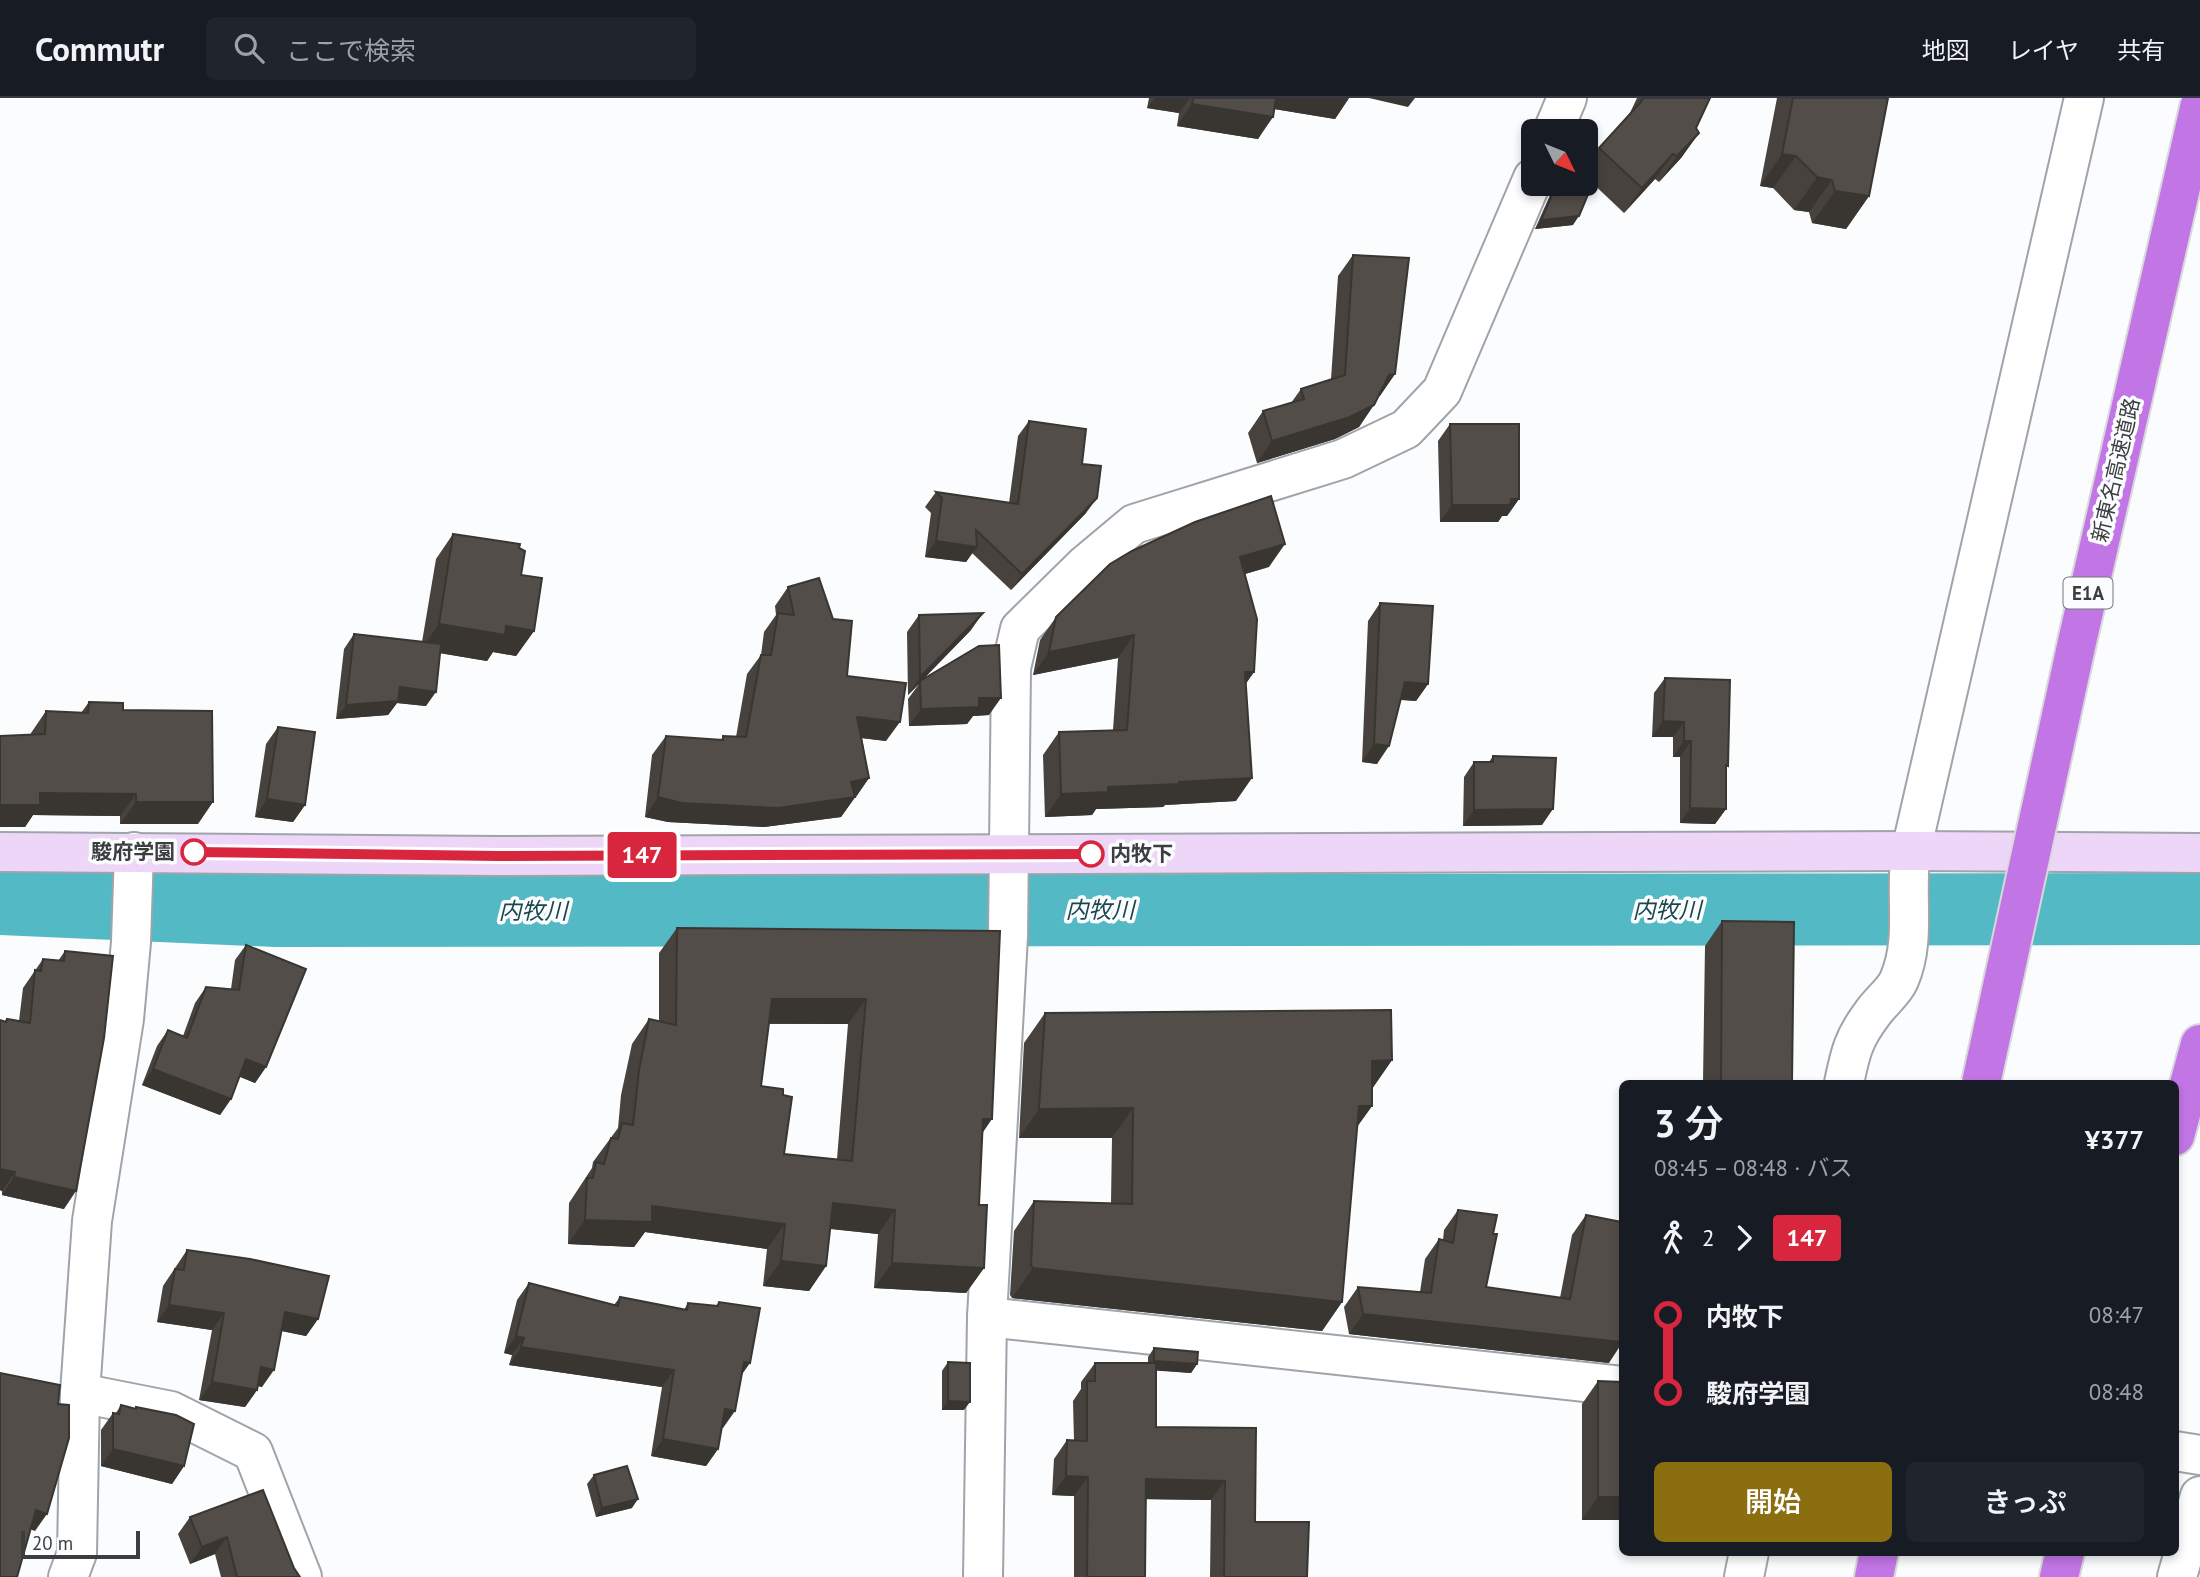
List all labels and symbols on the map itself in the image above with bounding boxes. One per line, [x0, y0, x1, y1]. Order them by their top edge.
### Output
north arrow [1521, 119, 1598, 196]
street label: 新東名高速道路 [2086, 395, 2145, 545]
road number: E1A [2064, 578, 2112, 608]
line badge: 147 [602, 832, 682, 878]
place label: 駿府学園 [91, 838, 175, 865]
marker: 駿府学園 [181, 839, 207, 865]
place label: 内牧下 [1110, 840, 1173, 867]
marker: 内牧下 [1078, 841, 1104, 867]
water label: 内牧川 [1066, 895, 1138, 924]
water label: 内牧川 [1633, 895, 1705, 924]
water label: 内牧川 [499, 896, 571, 925]
scale bar [21, 1528, 140, 1560]

